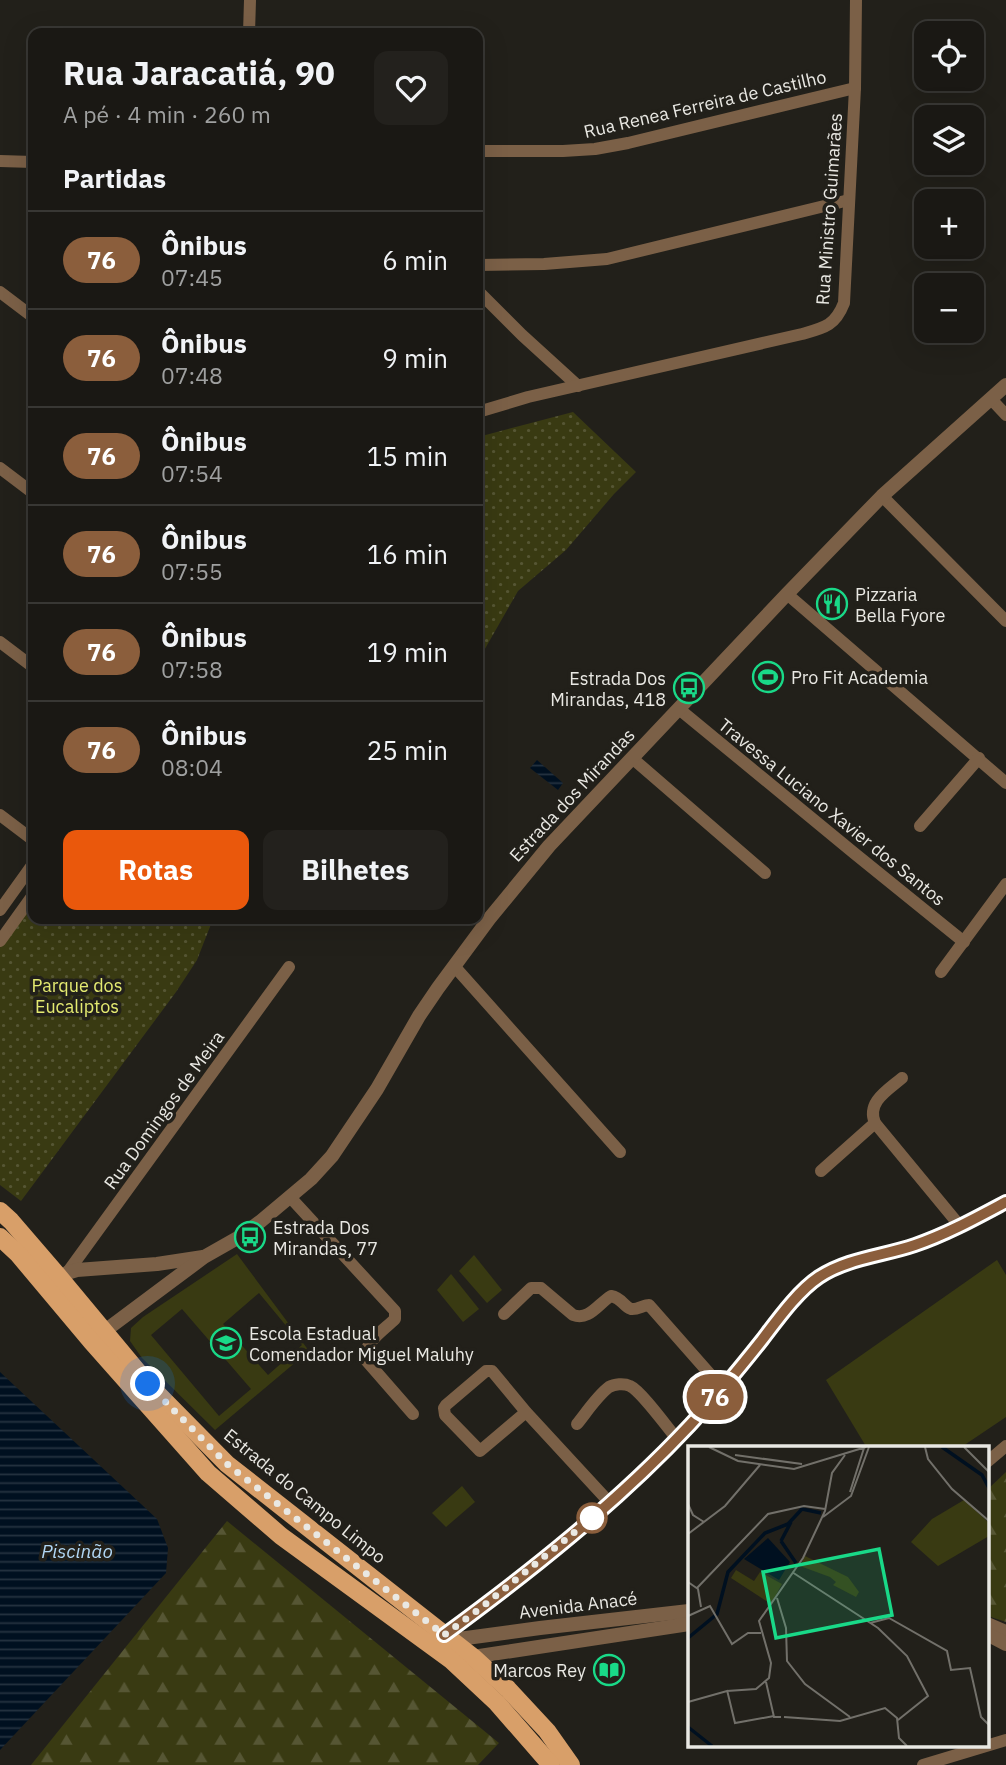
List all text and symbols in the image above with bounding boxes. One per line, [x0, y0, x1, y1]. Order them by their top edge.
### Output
map controls [914, 21, 984, 343]
button: locate [914, 21, 984, 91]
text: Rua Jaracatiá, 90 [63, 51, 335, 94]
button: heart [374, 51, 448, 125]
street label: Rua Renea Ferreira de Castilho [582, 65, 828, 143]
text: A pé · 4 min · 260 m [63, 99, 271, 129]
button: layers [914, 105, 984, 175]
street label: Rua Ministro Guimarães [811, 112, 847, 306]
text: Partidas [63, 161, 166, 195]
button: + [914, 189, 984, 259]
text: Ônibus [161, 228, 247, 262]
text: 6 min [382, 243, 448, 277]
text: 76 [87, 244, 116, 276]
text: 07:45 [161, 262, 223, 292]
button: − [914, 273, 984, 343]
text: Ônibus [161, 326, 247, 360]
text: 9 min [382, 341, 448, 375]
text: 76 [87, 342, 116, 374]
text: 07:48 [161, 360, 223, 390]
text: Ônibus [161, 424, 247, 458]
text: 15 min [367, 439, 448, 473]
text: 76 [87, 440, 116, 472]
text: 07:54 [161, 458, 223, 488]
text: Ônibus [161, 522, 247, 556]
text: 16 min [367, 537, 448, 571]
text: 76 [87, 538, 116, 570]
text: 07:55 [161, 556, 223, 586]
place label: Pizzaria Bella Fyore [855, 583, 945, 627]
restaurant icon: Pizzaria Bella Fyore [815, 587, 849, 621]
text: Ônibus [161, 620, 247, 654]
text: 19 min [367, 635, 448, 669]
text: 76 [87, 636, 116, 668]
text: 07:58 [161, 654, 223, 684]
sports icon: Pro Fit Academia [751, 660, 785, 694]
place label: Pro Fit Academia [791, 666, 928, 689]
place label: Estrada Dos Mirandas, 418 [550, 667, 666, 711]
bus stop icon: Estrada Dos Mirandas, 418 [672, 671, 706, 705]
street label: Travessa Luciano Xavier dos Santos [714, 713, 950, 911]
text: Ônibus [161, 718, 247, 752]
street label: Estrada dos Mirandas [504, 724, 640, 866]
text: 25 min [367, 733, 448, 767]
text: 76 [87, 734, 116, 766]
text: 08:04 [161, 752, 223, 782]
button: Rotas [63, 830, 249, 910]
button: Bilhetes [263, 830, 448, 910]
park label: Parque dos Eucaliptos [32, 974, 122, 1018]
street label: Rua Domingos de Meira [99, 1026, 229, 1194]
place label: Estrada Dos Mirandas, 77 [273, 1216, 378, 1260]
bus stop icon: Estrada Dos Mirandas, 77 [233, 1220, 267, 1254]
place label: Escola Estadual Comendador Miguel Maluhy [249, 1322, 474, 1366]
school or university icon: Escola Estadual Comendador Miguel Maluhy [209, 1326, 243, 1360]
your location [130, 1366, 165, 1401]
line badge: 76 [684, 1374, 746, 1420]
text: 76 [701, 1381, 729, 1413]
street label: Estrada do Campo Limpo [219, 1424, 391, 1568]
inset map [688, 1446, 988, 1748]
unlabelled marker [577, 1503, 607, 1533]
water label: Piscinão [41, 1539, 113, 1563]
street label: Avenida Anacé [518, 1586, 639, 1624]
library icon: Marcos Rey [592, 1653, 626, 1687]
place label: Marcos Rey [493, 1659, 586, 1682]

